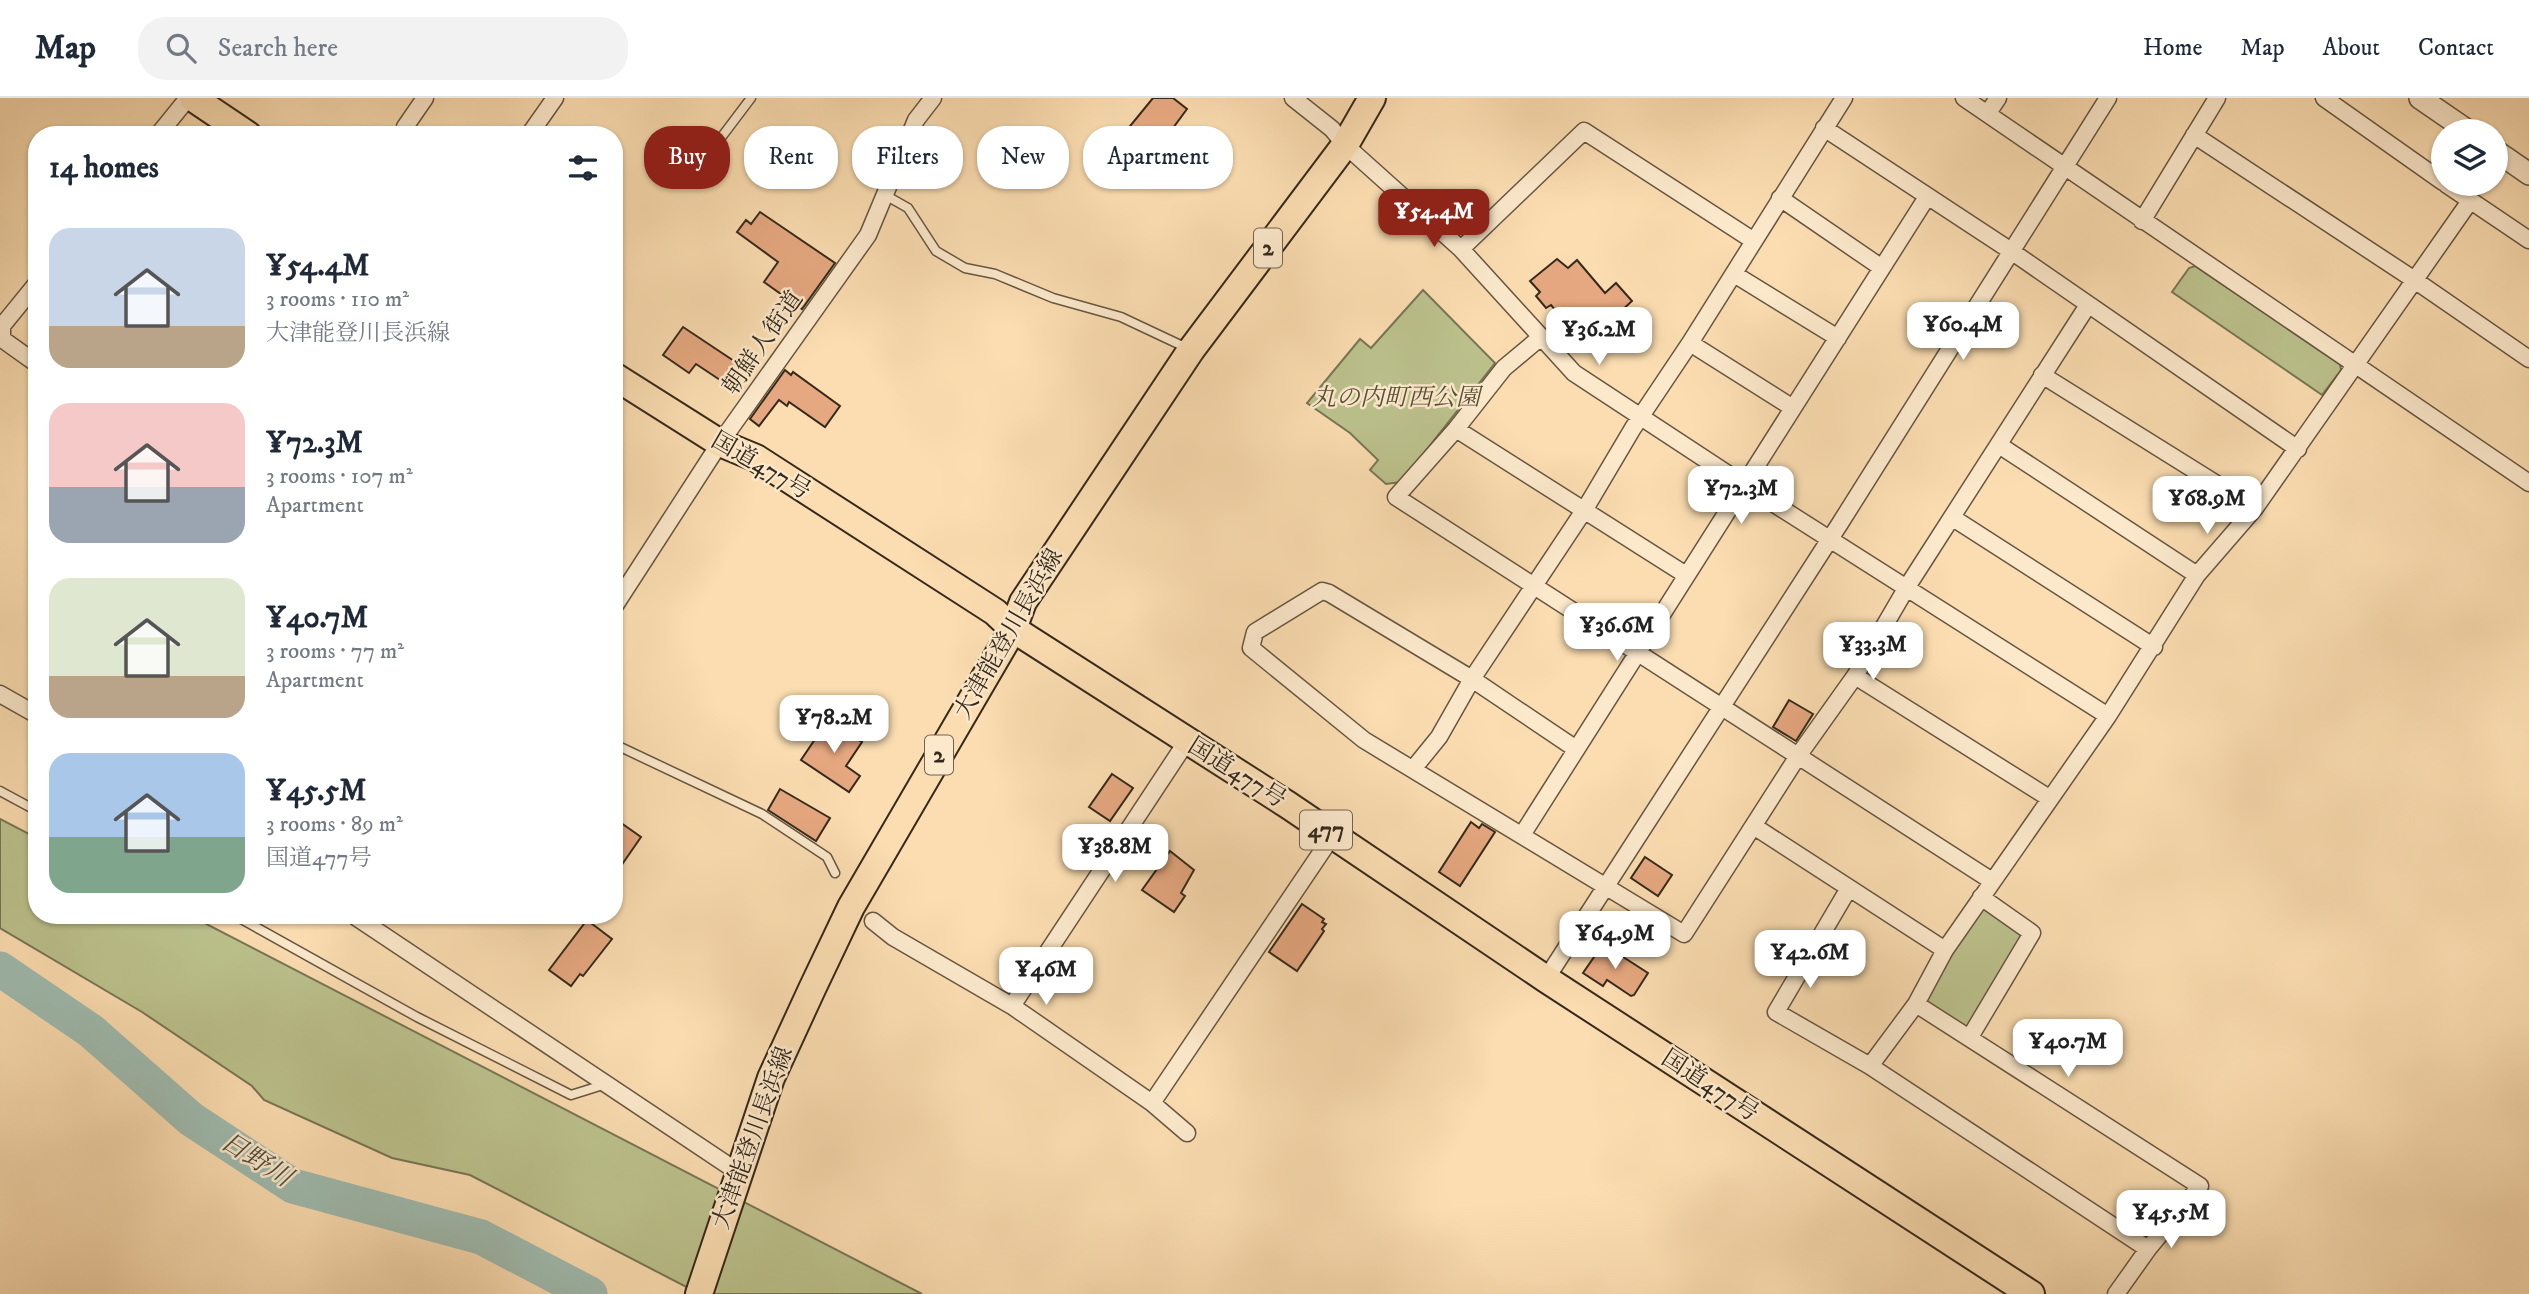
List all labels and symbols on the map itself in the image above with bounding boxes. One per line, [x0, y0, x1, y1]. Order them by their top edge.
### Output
pin: ¥54.4M [1377, 190, 1491, 249]
road number: 2 [1254, 228, 1282, 267]
street label: 朝鮮人街道 [716, 285, 810, 401]
pin: ¥60.4M [1906, 302, 2020, 362]
pin: ¥36.2M [1542, 308, 1656, 367]
park label: 丸の内町西公園 [1312, 383, 1484, 413]
street label: 国道477号 [706, 425, 816, 507]
pin: ¥72.3M [1684, 466, 1798, 526]
pin: ¥68.9M [2150, 476, 2264, 536]
street label: 大津能登川長浜線 [948, 543, 1070, 725]
pin: ¥36.6M [1560, 603, 1674, 663]
pin: ¥33.3M [1816, 622, 1930, 682]
pin: ¥78.2M [777, 696, 891, 755]
street label: 国道477号 [1182, 731, 1292, 815]
road number: 2 [925, 736, 953, 775]
road number: 477 [1300, 810, 1352, 850]
pin: ¥38.8M [1058, 824, 1172, 884]
pin: ¥64.9M [1558, 912, 1672, 971]
pin: ¥42.6M [1753, 930, 1867, 990]
pin: ¥46M [1005, 948, 1087, 1007]
pin: ¥40.7M [2011, 1020, 2125, 1079]
street label: 大津能登川長浜線 [706, 1043, 800, 1233]
street label: 国道477号 [1656, 1043, 1764, 1129]
water label: 日野川 [214, 1125, 300, 1196]
pin: ¥45.5M [2114, 1190, 2228, 1250]

